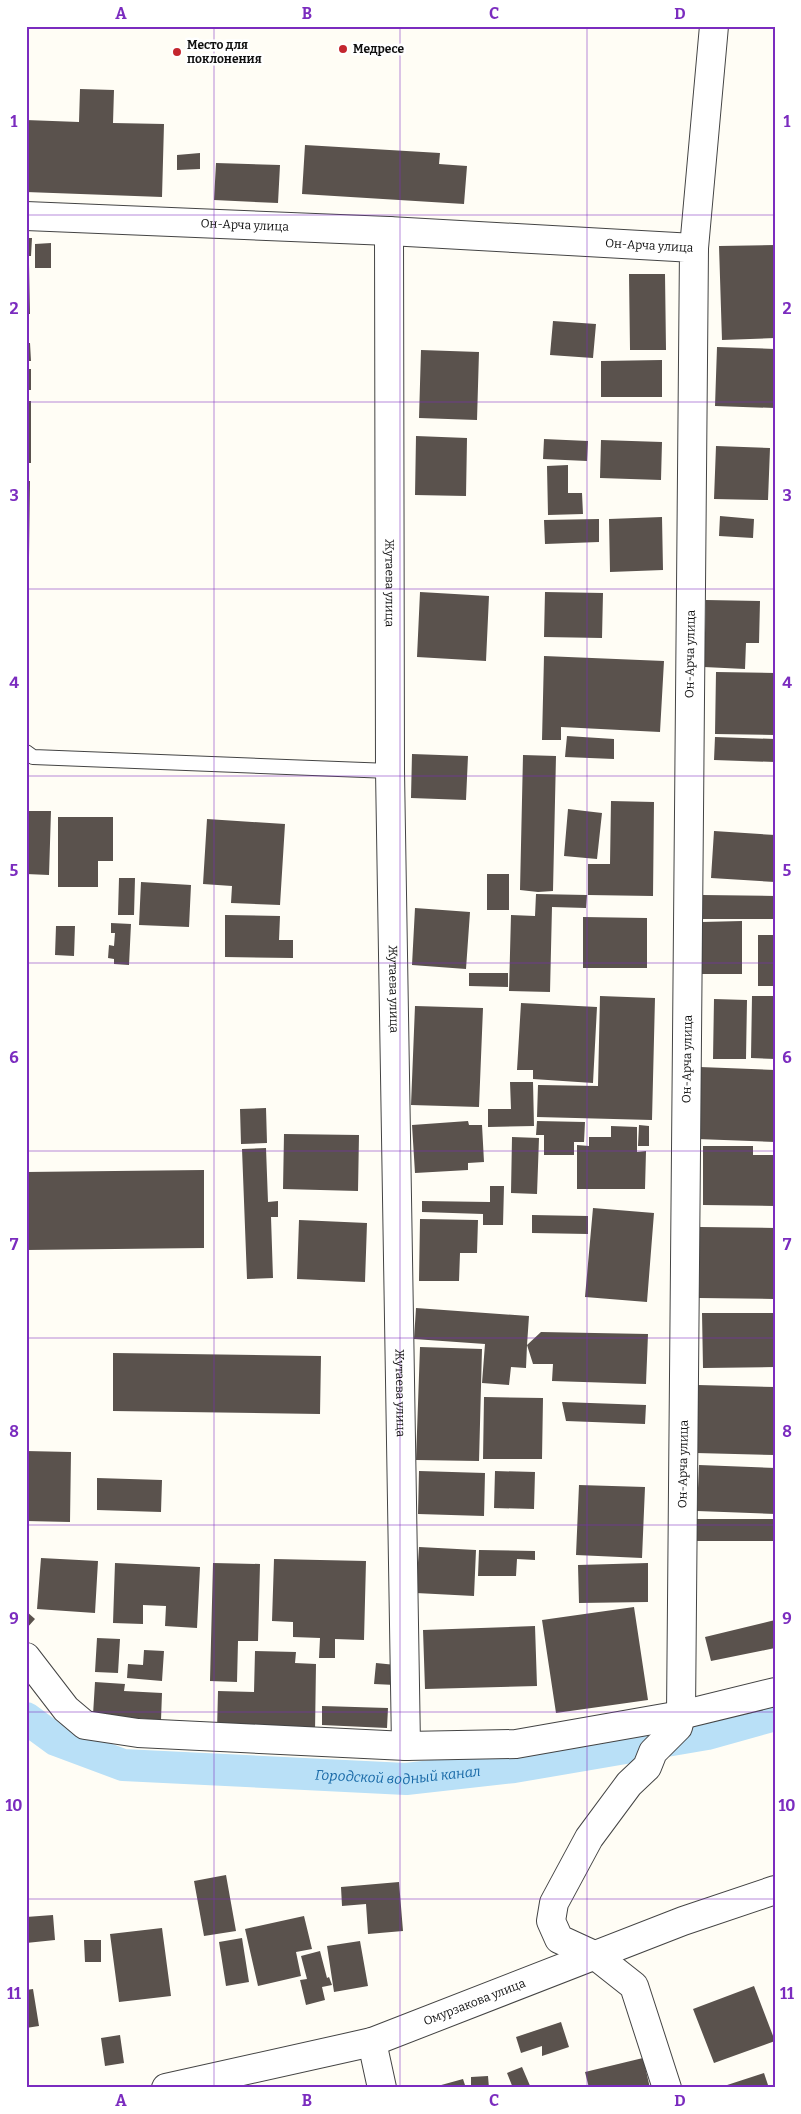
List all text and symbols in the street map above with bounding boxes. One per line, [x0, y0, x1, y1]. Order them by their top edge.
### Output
text: A [115, 4, 127, 23]
text: B [302, 4, 312, 23]
text: C [489, 4, 499, 23]
text: D [674, 4, 686, 23]
place label: Место для поклонения [187, 38, 262, 66]
place label: Медресе [353, 42, 404, 56]
marker: Медресе [337, 43, 349, 55]
marker: Место для поклонения [171, 46, 183, 58]
text: 1 [11, 112, 18, 131]
text: 1 [784, 112, 791, 131]
street label: Он-Арча улица [200, 216, 290, 234]
street label: Он-Арча улица [605, 236, 694, 255]
text: 2 [9, 299, 19, 318]
text: 2 [782, 299, 792, 318]
text: 3 [9, 486, 19, 505]
text: 3 [782, 486, 792, 505]
street label: Жутаева улица [383, 539, 397, 628]
street label: Он-Арча улица [682, 609, 698, 698]
text: 4 [9, 673, 19, 692]
text: 4 [782, 673, 792, 692]
text: 5 [10, 861, 19, 880]
text: 5 [783, 861, 792, 880]
street label: Жутаева улица [386, 945, 401, 1034]
street label: Он-Арча улица [679, 1014, 695, 1103]
text: 6 [9, 1048, 19, 1067]
text: 6 [782, 1048, 792, 1067]
text: 7 [10, 1235, 19, 1254]
text: 7 [783, 1235, 792, 1254]
street label: Жутаева улица [392, 1349, 408, 1438]
street label: Он-Арча улица [675, 1419, 691, 1508]
text: 8 [9, 1422, 19, 1441]
text: 8 [782, 1422, 792, 1441]
text: 9 [9, 1609, 19, 1628]
text: 9 [782, 1609, 792, 1628]
water label: Городской водный канал [315, 1762, 481, 1788]
text: 10 [5, 1796, 23, 1815]
text: 10 [778, 1796, 796, 1815]
street label: Омурзакова улица [421, 1976, 528, 2028]
text: 11 [7, 1984, 21, 2003]
text: 11 [780, 1984, 794, 2003]
text: A [115, 2091, 127, 2110]
text: B [302, 2091, 312, 2110]
text: C [489, 2091, 499, 2110]
text: D [674, 2091, 686, 2110]

